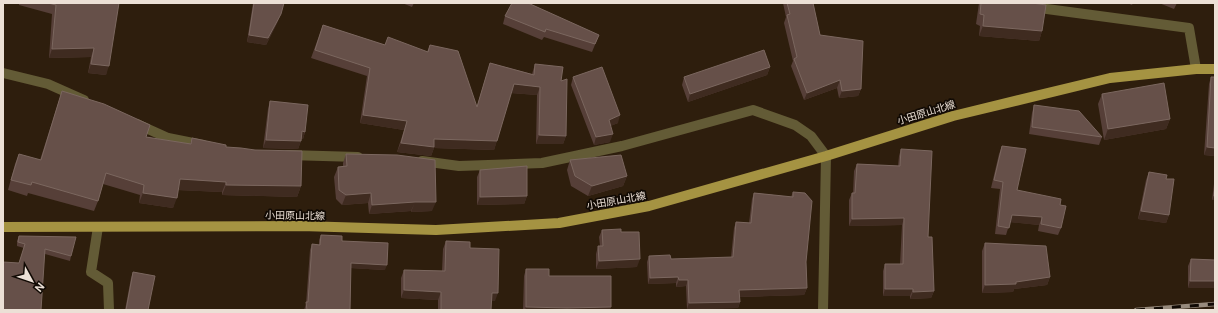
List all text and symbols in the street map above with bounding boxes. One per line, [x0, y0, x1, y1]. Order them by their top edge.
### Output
street label: 小田原山北線 [896, 97, 957, 127]
street label: 小田原山北線 [585, 189, 647, 212]
street label: 小田原山北線 [265, 208, 325, 223]
north arrow [12, 261, 52, 301]
text: N [32, 280, 48, 295]

